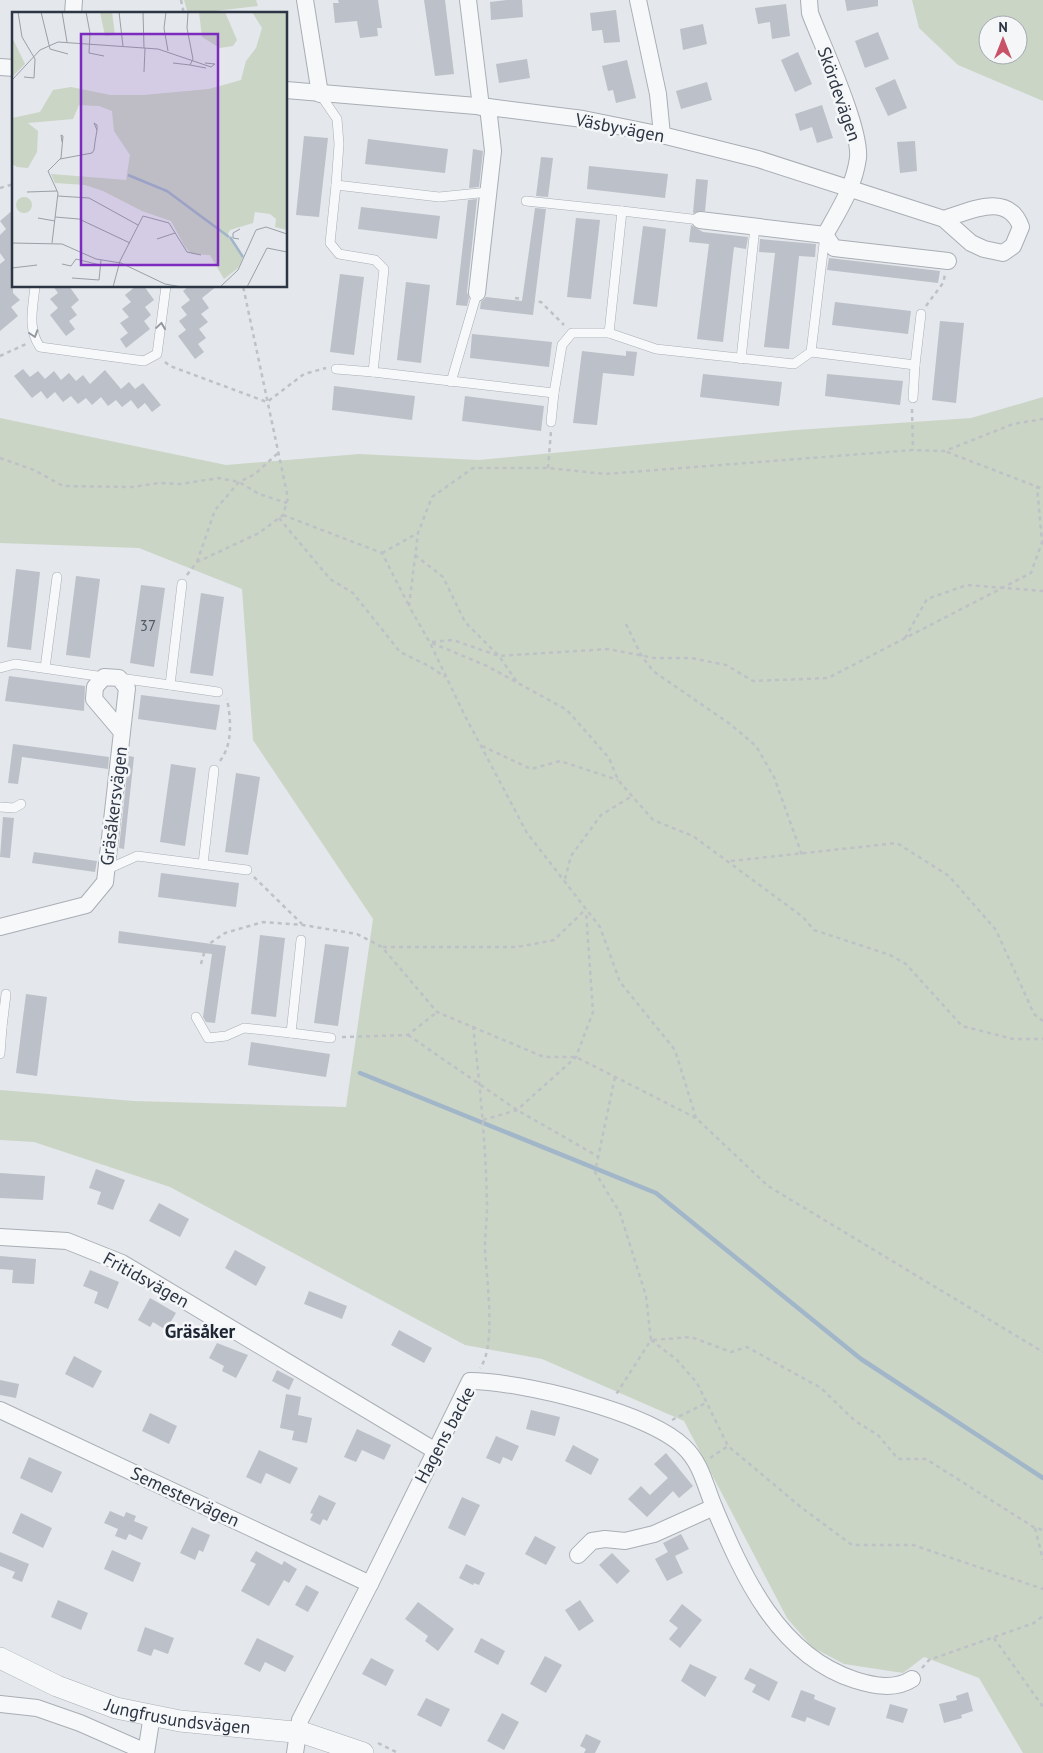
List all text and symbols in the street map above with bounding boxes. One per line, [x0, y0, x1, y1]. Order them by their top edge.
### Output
inset map [12, 12, 288, 288]
north arrow [978, 15, 1028, 65]
text: N [998, 18, 1008, 36]
street label: Skördevägen [813, 44, 866, 144]
street label: Väsbyvägen [573, 107, 667, 147]
one-way arrow [155, 322, 166, 330]
one-way arrow [28, 330, 38, 338]
house number: 37 [140, 616, 156, 635]
street label: Gräsåkersvägen [95, 745, 132, 867]
street label: Fritidsvägen [99, 1247, 193, 1313]
district label: Gräsåker [165, 1319, 236, 1343]
street label: Hagens backe [409, 1382, 480, 1487]
street label: Semestervägen [127, 1461, 243, 1532]
street label: Jungfrusundsvägen [101, 1693, 251, 1739]

